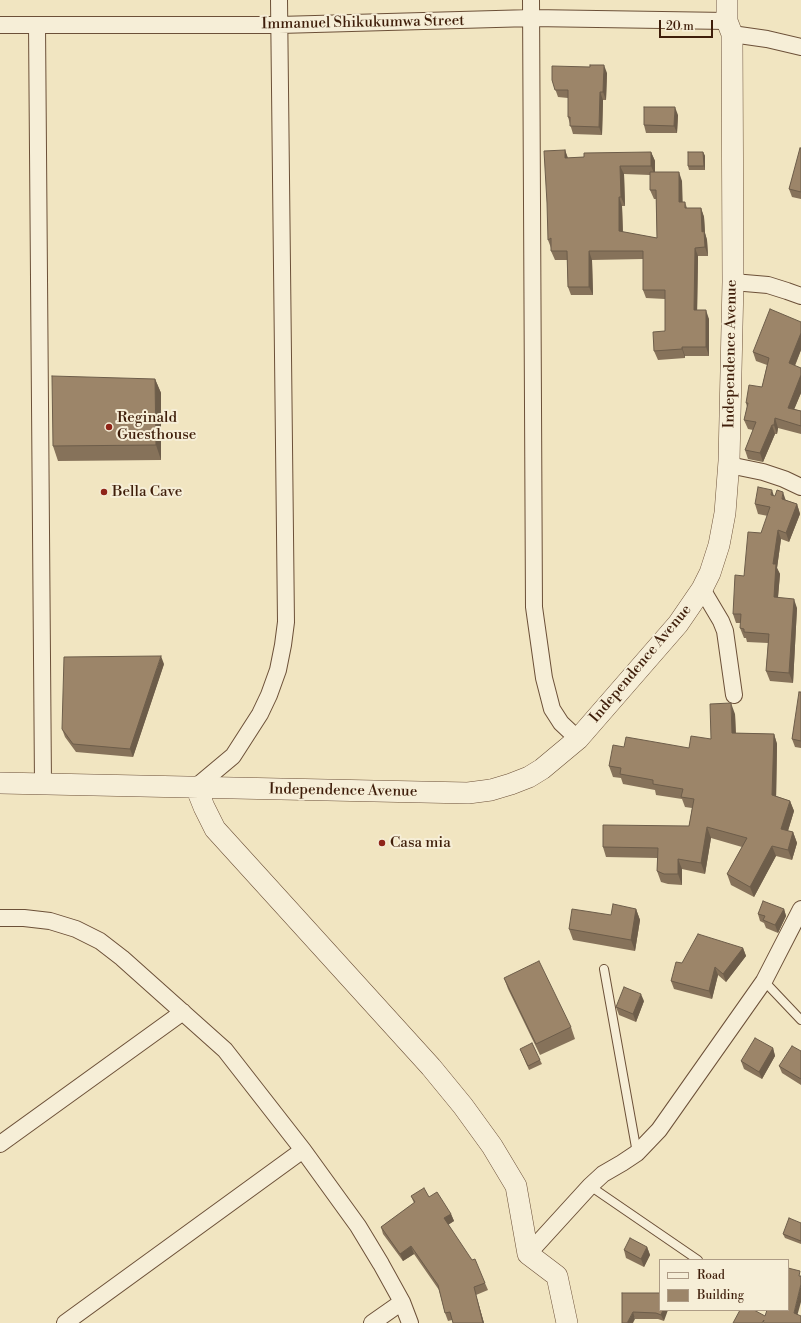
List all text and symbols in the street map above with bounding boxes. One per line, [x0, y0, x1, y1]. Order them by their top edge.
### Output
street label: Immanuel Shikukumwa Street [261, 12, 465, 34]
scale bar [661, 12, 715, 38]
text: 20 m [666, 19, 694, 34]
street label: Independence Avenue [721, 280, 741, 428]
place label: Reginald Guesthouse [117, 409, 196, 444]
marker: Reginald Guesthouse [104, 422, 114, 432]
place label: Bella Cave [112, 483, 182, 501]
marker: Bella Cave [99, 487, 109, 497]
street label: Independence Avenue [586, 601, 696, 727]
street label: Independence Avenue [269, 781, 417, 801]
place label: Casa mia [390, 834, 451, 852]
marker: Casa mia [377, 838, 387, 848]
legend [659, 1259, 789, 1311]
text: Road [697, 1268, 725, 1283]
text: Building [697, 1288, 744, 1303]

